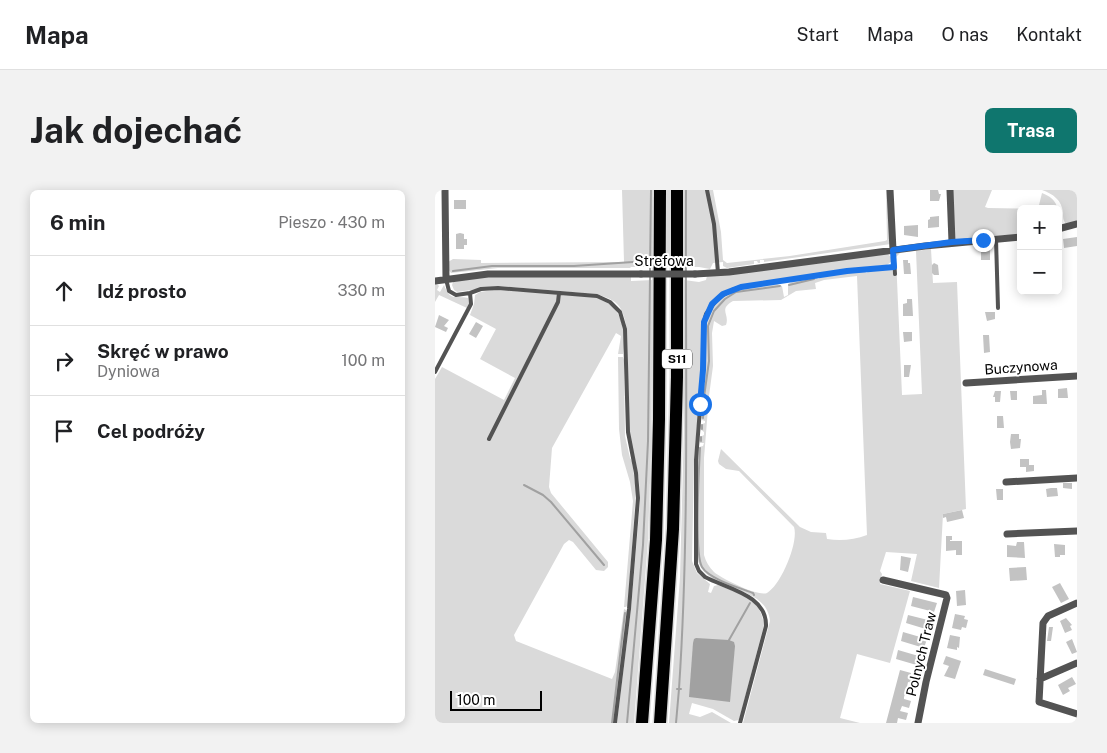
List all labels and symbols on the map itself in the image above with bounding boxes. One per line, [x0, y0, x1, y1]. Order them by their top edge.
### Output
route end [972, 229, 995, 252]
street label: Strefowa [634, 253, 694, 269]
road number: S11 [662, 350, 692, 368]
street label: Buczynowa [984, 356, 1058, 378]
route start [689, 393, 712, 416]
street label: Polnych Traw [903, 610, 939, 698]
scale bar [450, 688, 543, 711]

